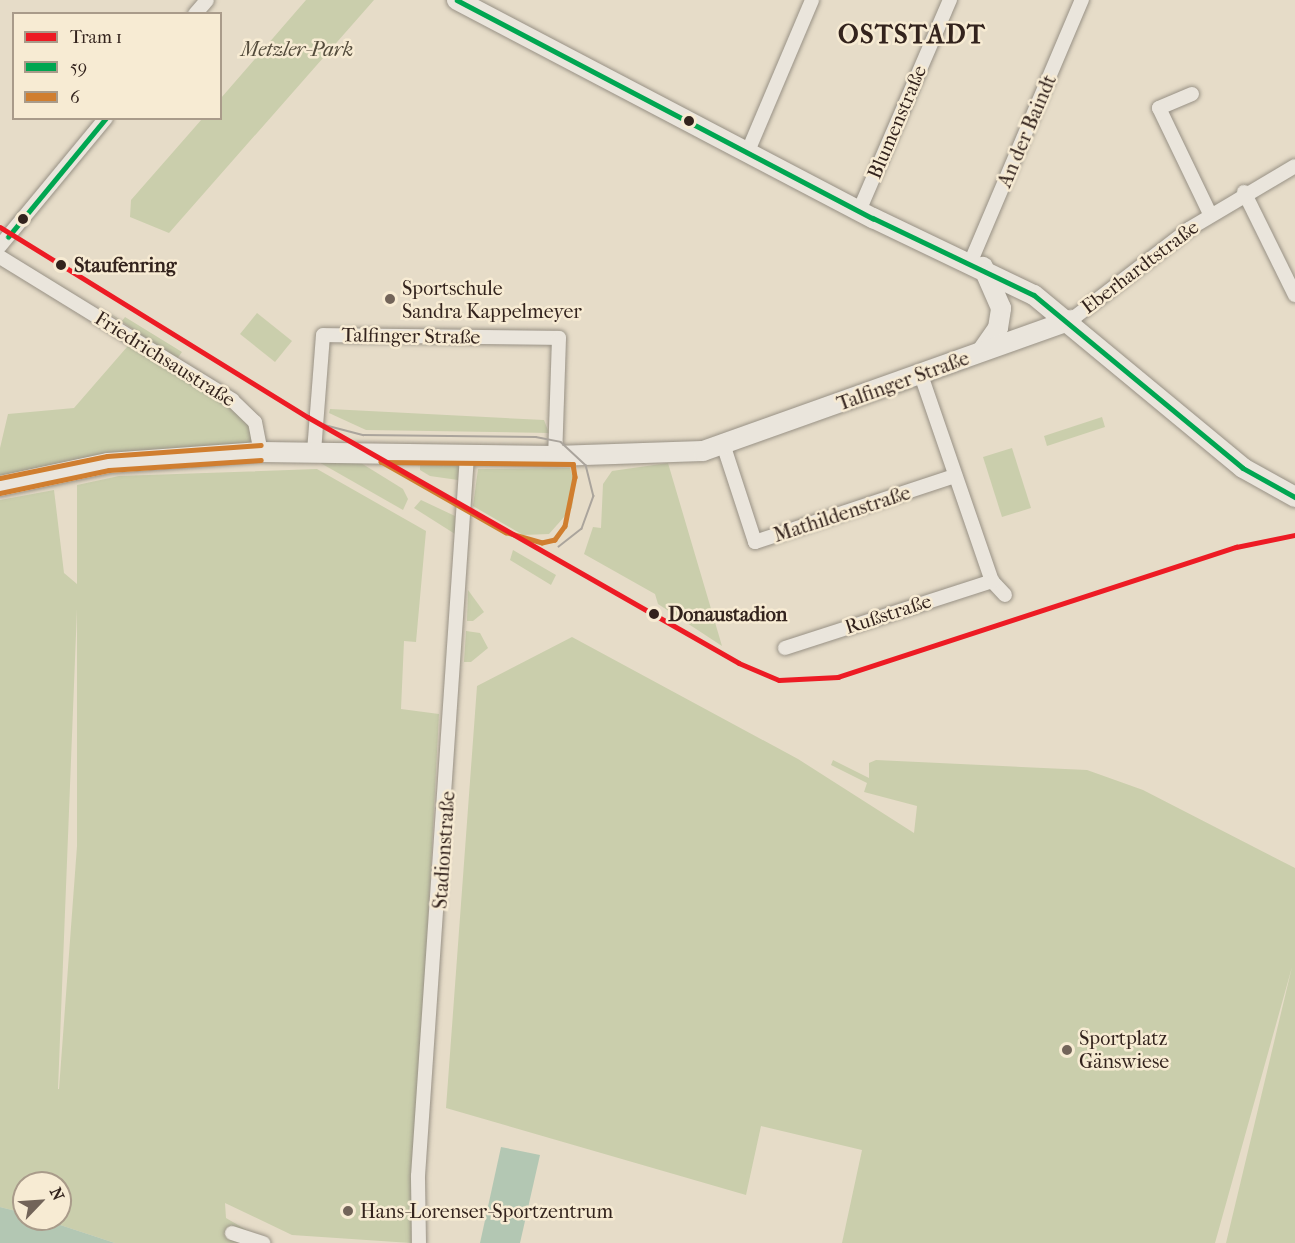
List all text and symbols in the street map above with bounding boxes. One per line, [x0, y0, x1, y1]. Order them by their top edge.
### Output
legend [12, 12, 222, 120]
district label: OSTSTADT [838, 19, 986, 51]
text: Tram 1 [70, 27, 122, 48]
park label: Metzler-Park [241, 37, 353, 61]
text: 59 [70, 57, 87, 78]
street label: Blumenstraße [862, 62, 932, 182]
street label: An der Baindt [992, 71, 1062, 191]
text: 6 [70, 87, 80, 108]
unlabelled marker [683, 115, 695, 127]
unlabelled marker [17, 213, 29, 225]
street label: Eberhardtstraße [1077, 215, 1203, 319]
place label: Staufenring [74, 253, 176, 277]
marker: Staufenring [52, 256, 70, 274]
place label: Sportschule Sandra Kappelmeyer [402, 276, 582, 323]
marker: Sportschule Sandra Kappelmeyer [383, 292, 397, 306]
street label: Friedrichsaustraße [90, 306, 240, 412]
street label: Talfinger Straße [341, 323, 481, 349]
street label: Talfinger Straße [834, 346, 972, 416]
street label: Mathildenstraße [770, 481, 914, 547]
street label: Rußstraße [842, 589, 934, 639]
place label: Donaustadion [668, 602, 787, 626]
marker: Donaustadion [645, 605, 663, 623]
street label: Stadionstraße [428, 790, 460, 910]
place label: Sportplatz Gänswiese [1079, 1026, 1169, 1073]
marker: Sportplatz Gänswiese [1060, 1043, 1074, 1057]
north arrow [12, 1171, 72, 1231]
text: N [46, 1185, 68, 1204]
place label: Hans-Lorenser-Sportzentrum [360, 1199, 613, 1223]
marker: Hans-Lorenser-Sportzentrum [341, 1204, 355, 1218]

